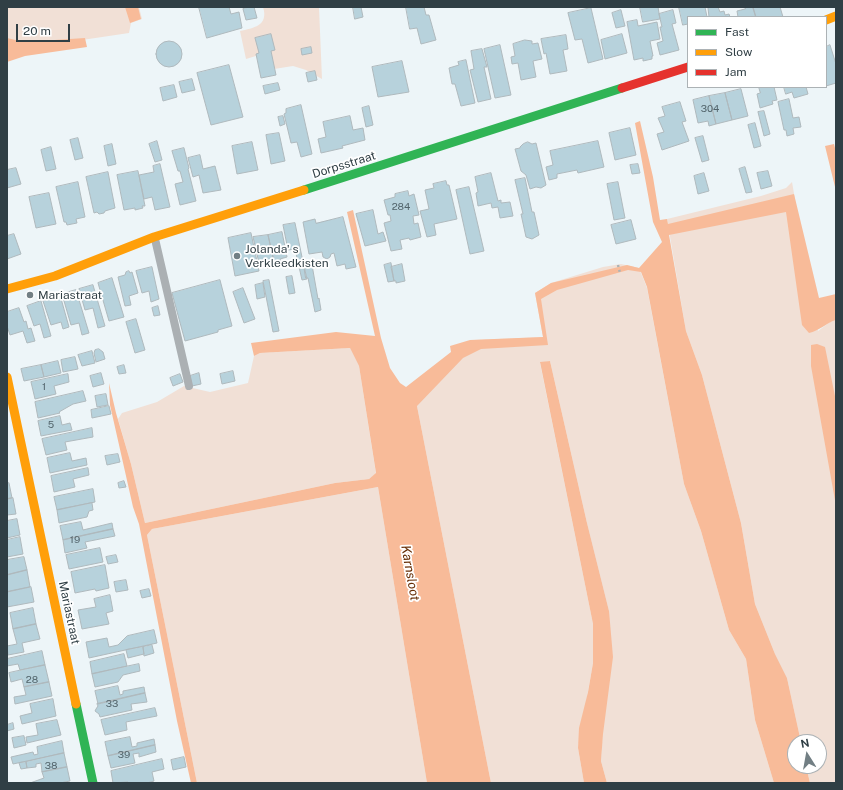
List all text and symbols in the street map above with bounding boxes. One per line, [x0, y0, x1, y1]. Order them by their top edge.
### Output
scale bar [18, 16, 72, 42]
legend [687, 16, 827, 88]
text: 20 m [23, 24, 51, 38]
text: Fast [725, 25, 749, 39]
text: Slow [725, 45, 752, 59]
text: Jam [725, 65, 747, 79]
house number: 304 [701, 103, 719, 115]
street label: Dorpsstraat [310, 149, 378, 181]
house number: 284 [392, 201, 410, 213]
place label: Jolanda' s Verkleedkisten [245, 242, 329, 270]
marker: Jolanda' s Verkleedkisten [232, 251, 242, 261]
place label: Mariastraat [38, 288, 102, 302]
marker: Mariastraat [25, 290, 35, 300]
house number: 1 [42, 381, 46, 393]
house number: 5 [48, 419, 54, 431]
house number: 19 [70, 534, 80, 546]
water label: Karnsloot [397, 544, 423, 602]
street label: Mariastraat [55, 580, 83, 646]
house number: 28 [26, 674, 38, 686]
house number: 33 [106, 698, 118, 710]
north arrow [787, 734, 827, 774]
text: N [800, 736, 810, 750]
house number: 39 [118, 749, 130, 761]
house number: 38 [45, 760, 57, 772]

